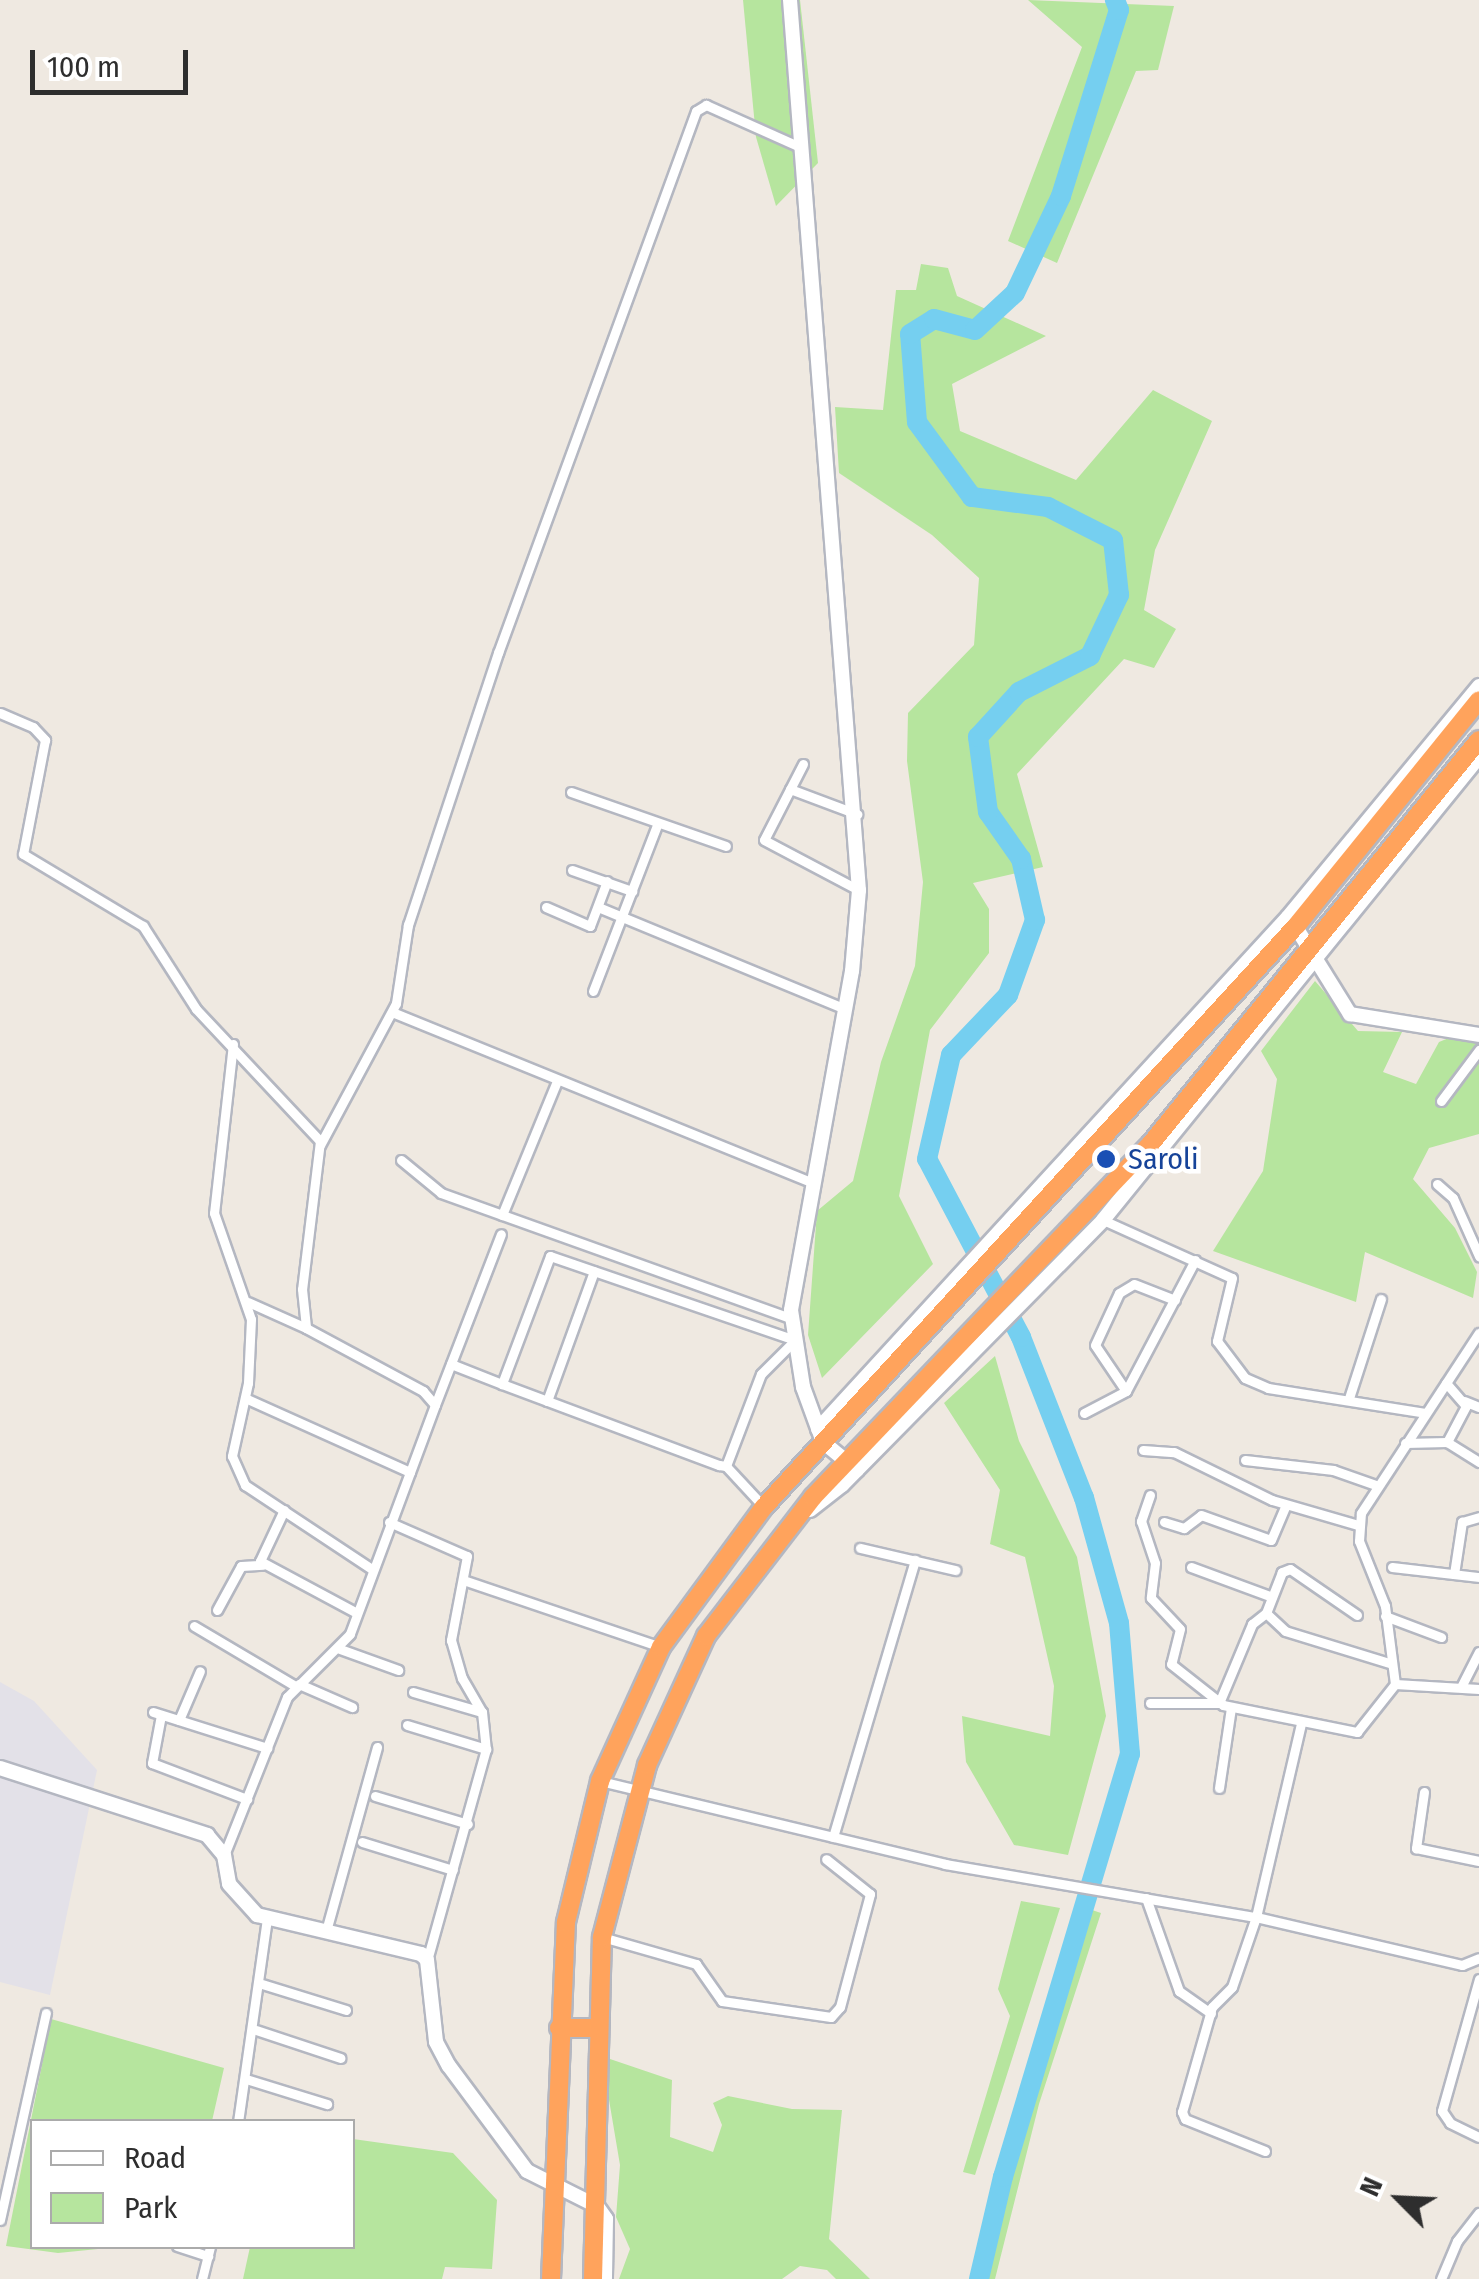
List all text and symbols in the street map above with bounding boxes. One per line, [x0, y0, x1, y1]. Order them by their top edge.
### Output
scale bar [35, 30, 192, 92]
text: 100 m [47, 49, 120, 85]
place label: Saroli [1128, 1141, 1198, 1177]
marker: Saroli [1093, 1146, 1119, 1172]
legend [30, 2119, 355, 2249]
text: Road [124, 2140, 186, 2176]
north arrow [1349, 2149, 1449, 2249]
text: N [1353, 2172, 1390, 2201]
text: Park [124, 2190, 177, 2226]

